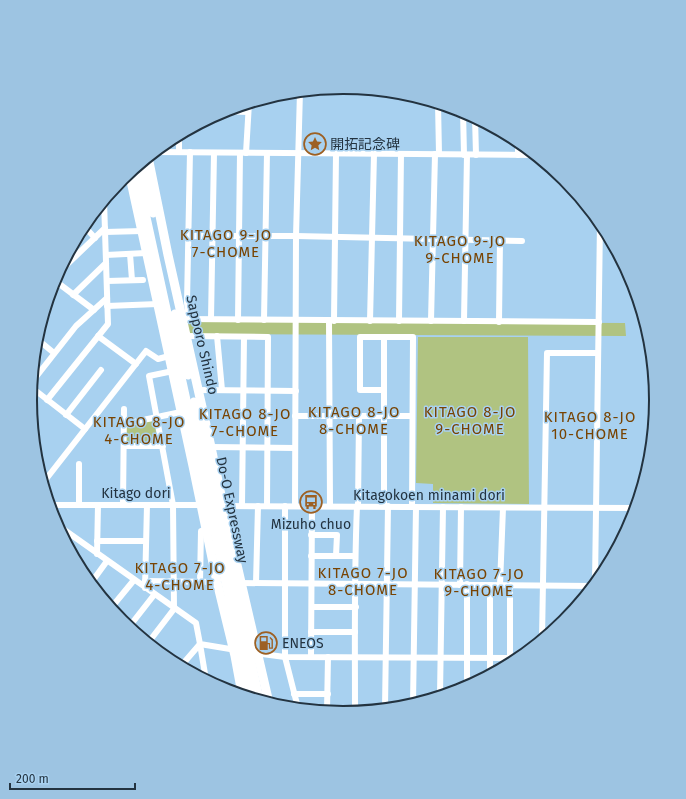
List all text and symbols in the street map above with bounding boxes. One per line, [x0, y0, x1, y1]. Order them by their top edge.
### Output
place icon: 開拓記念碑 [302, 131, 328, 157]
place label: 開拓記念碑 [330, 136, 400, 153]
district label: KITAGO 9-JO 7-CHOME [180, 226, 272, 261]
district label: KITAGO 9-JO 9-CHOME [414, 232, 506, 267]
street label: Sapporo Shindo [182, 294, 222, 396]
district label: KITAGO 8-JO 8-CHOME [308, 403, 400, 438]
district label: KITAGO 8-JO 9-CHOME [424, 403, 516, 438]
district label: KITAGO 8-JO 7-CHOME [199, 405, 291, 440]
district label: KITAGO 8-JO 10-CHOME [544, 408, 636, 443]
district label: KITAGO 8-JO 4-CHOME [93, 413, 185, 448]
street label: Do-O Expressway [212, 455, 252, 565]
street label: Kitago dori [101, 485, 171, 502]
street label: Kitagokoen minami dori [353, 487, 505, 504]
bus stop icon: Mizuho chuo [298, 489, 324, 515]
place label: Mizuho chuo [271, 516, 351, 533]
district label: KITAGO 7-JO 4-CHOME [134, 559, 226, 594]
district label: KITAGO 7-JO 8-CHOME [317, 564, 409, 599]
district label: KITAGO 7-JO 9-CHOME [433, 565, 525, 600]
fuel station icon: ENEOS [253, 630, 279, 656]
place label: ENEOS [282, 635, 324, 652]
scale bar [10, 765, 135, 791]
text: 200 m [16, 772, 49, 786]

